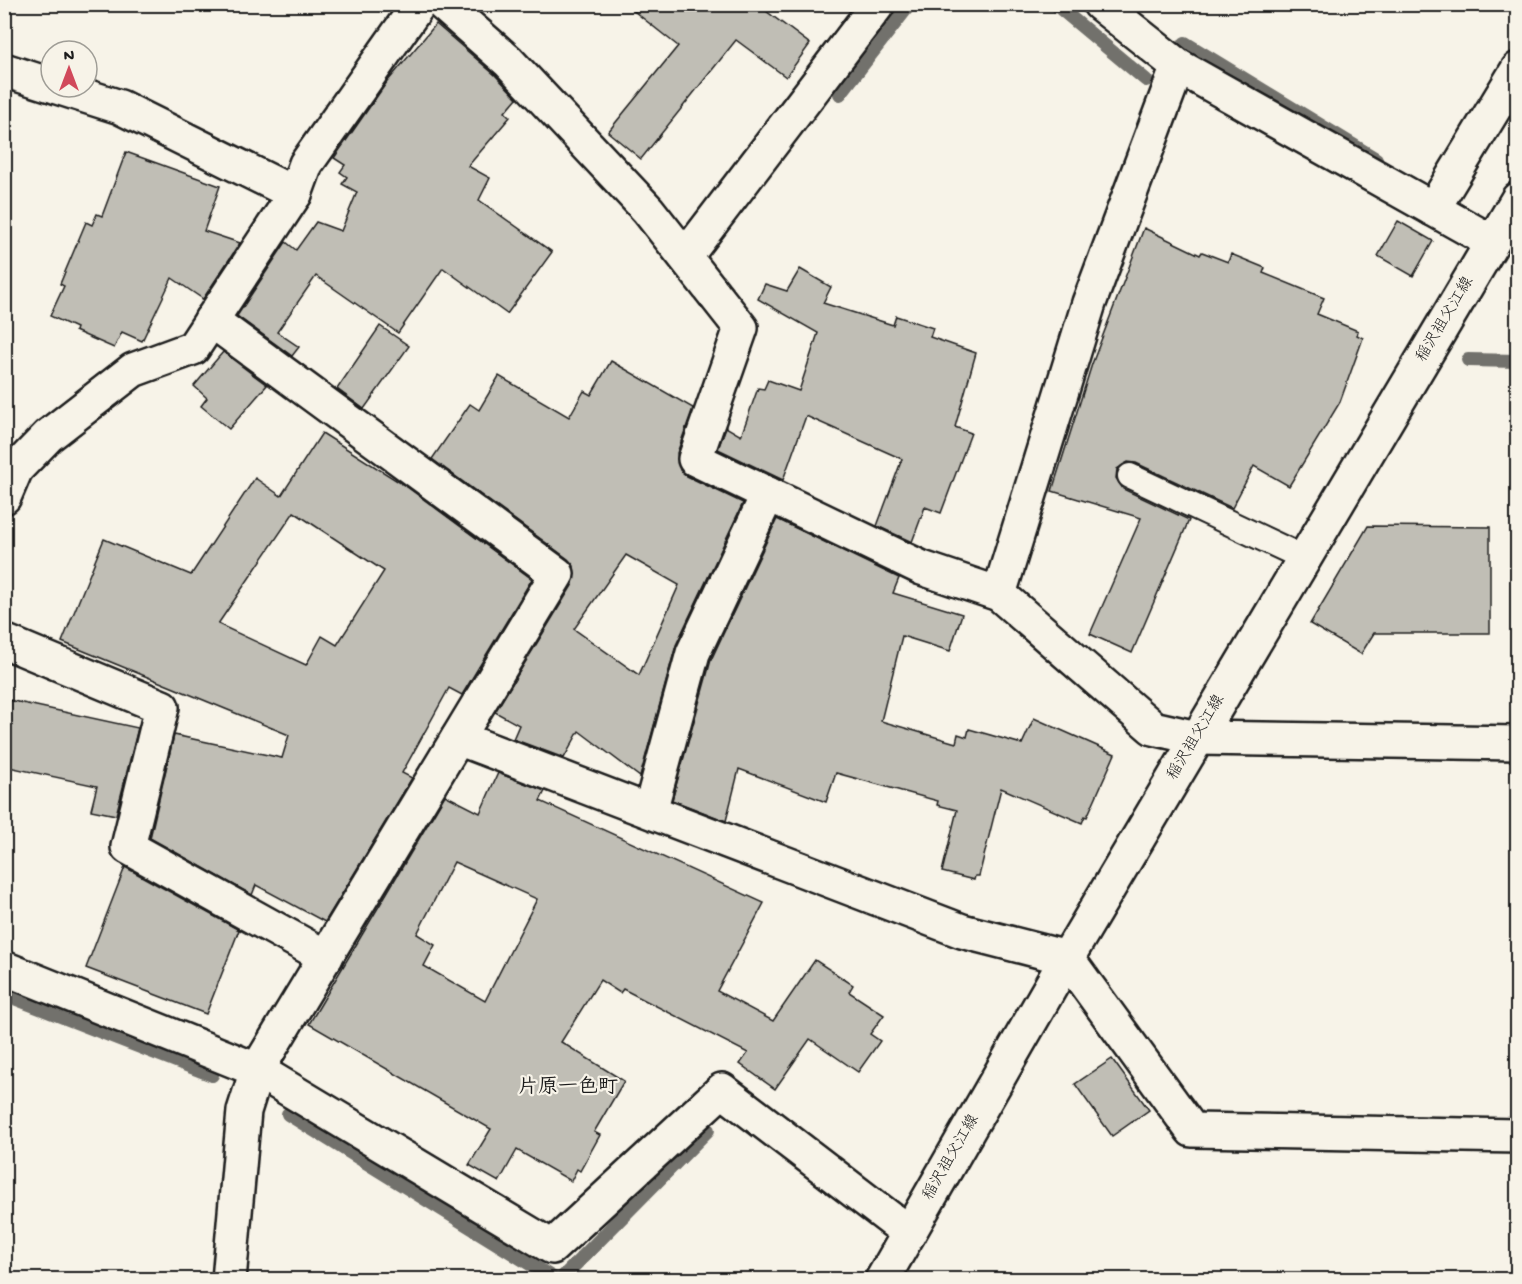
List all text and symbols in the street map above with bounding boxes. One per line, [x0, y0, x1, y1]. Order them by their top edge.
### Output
north arrow [39, 39, 99, 99]
text: N [64, 48, 75, 67]
street label: 稲沢祖父江線 [1411, 273, 1479, 366]
street label: 稲沢祖父江線 [1162, 691, 1230, 784]
district label: 片原一色町 [518, 1075, 618, 1100]
street label: 稲沢祖父江線 [918, 1111, 984, 1204]

